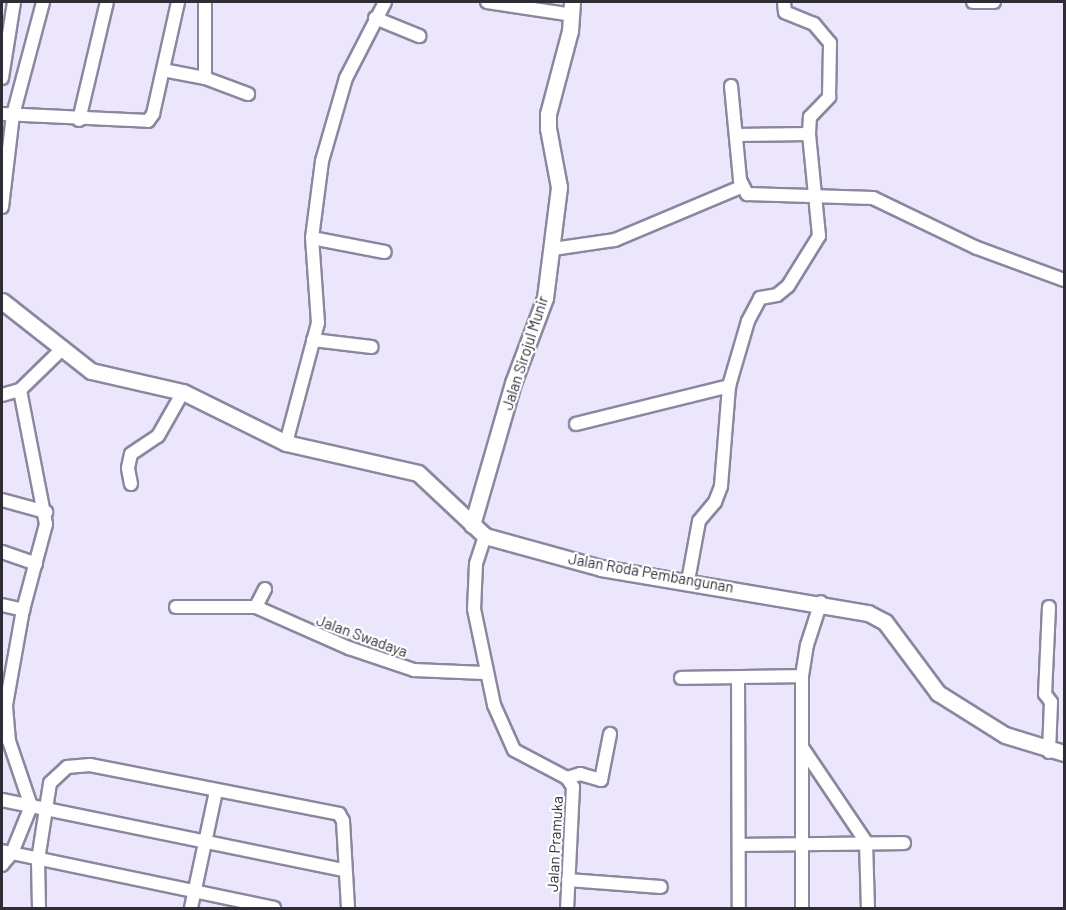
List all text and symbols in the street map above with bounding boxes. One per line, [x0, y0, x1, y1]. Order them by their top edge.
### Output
street label: Jalan Sirojul Munir [498, 294, 552, 412]
street label: Jalan Roda Pembangunan [567, 550, 735, 596]
street label: Jalan Swadaya [314, 611, 410, 661]
street label: Jalan Pramuka [544, 796, 566, 892]

